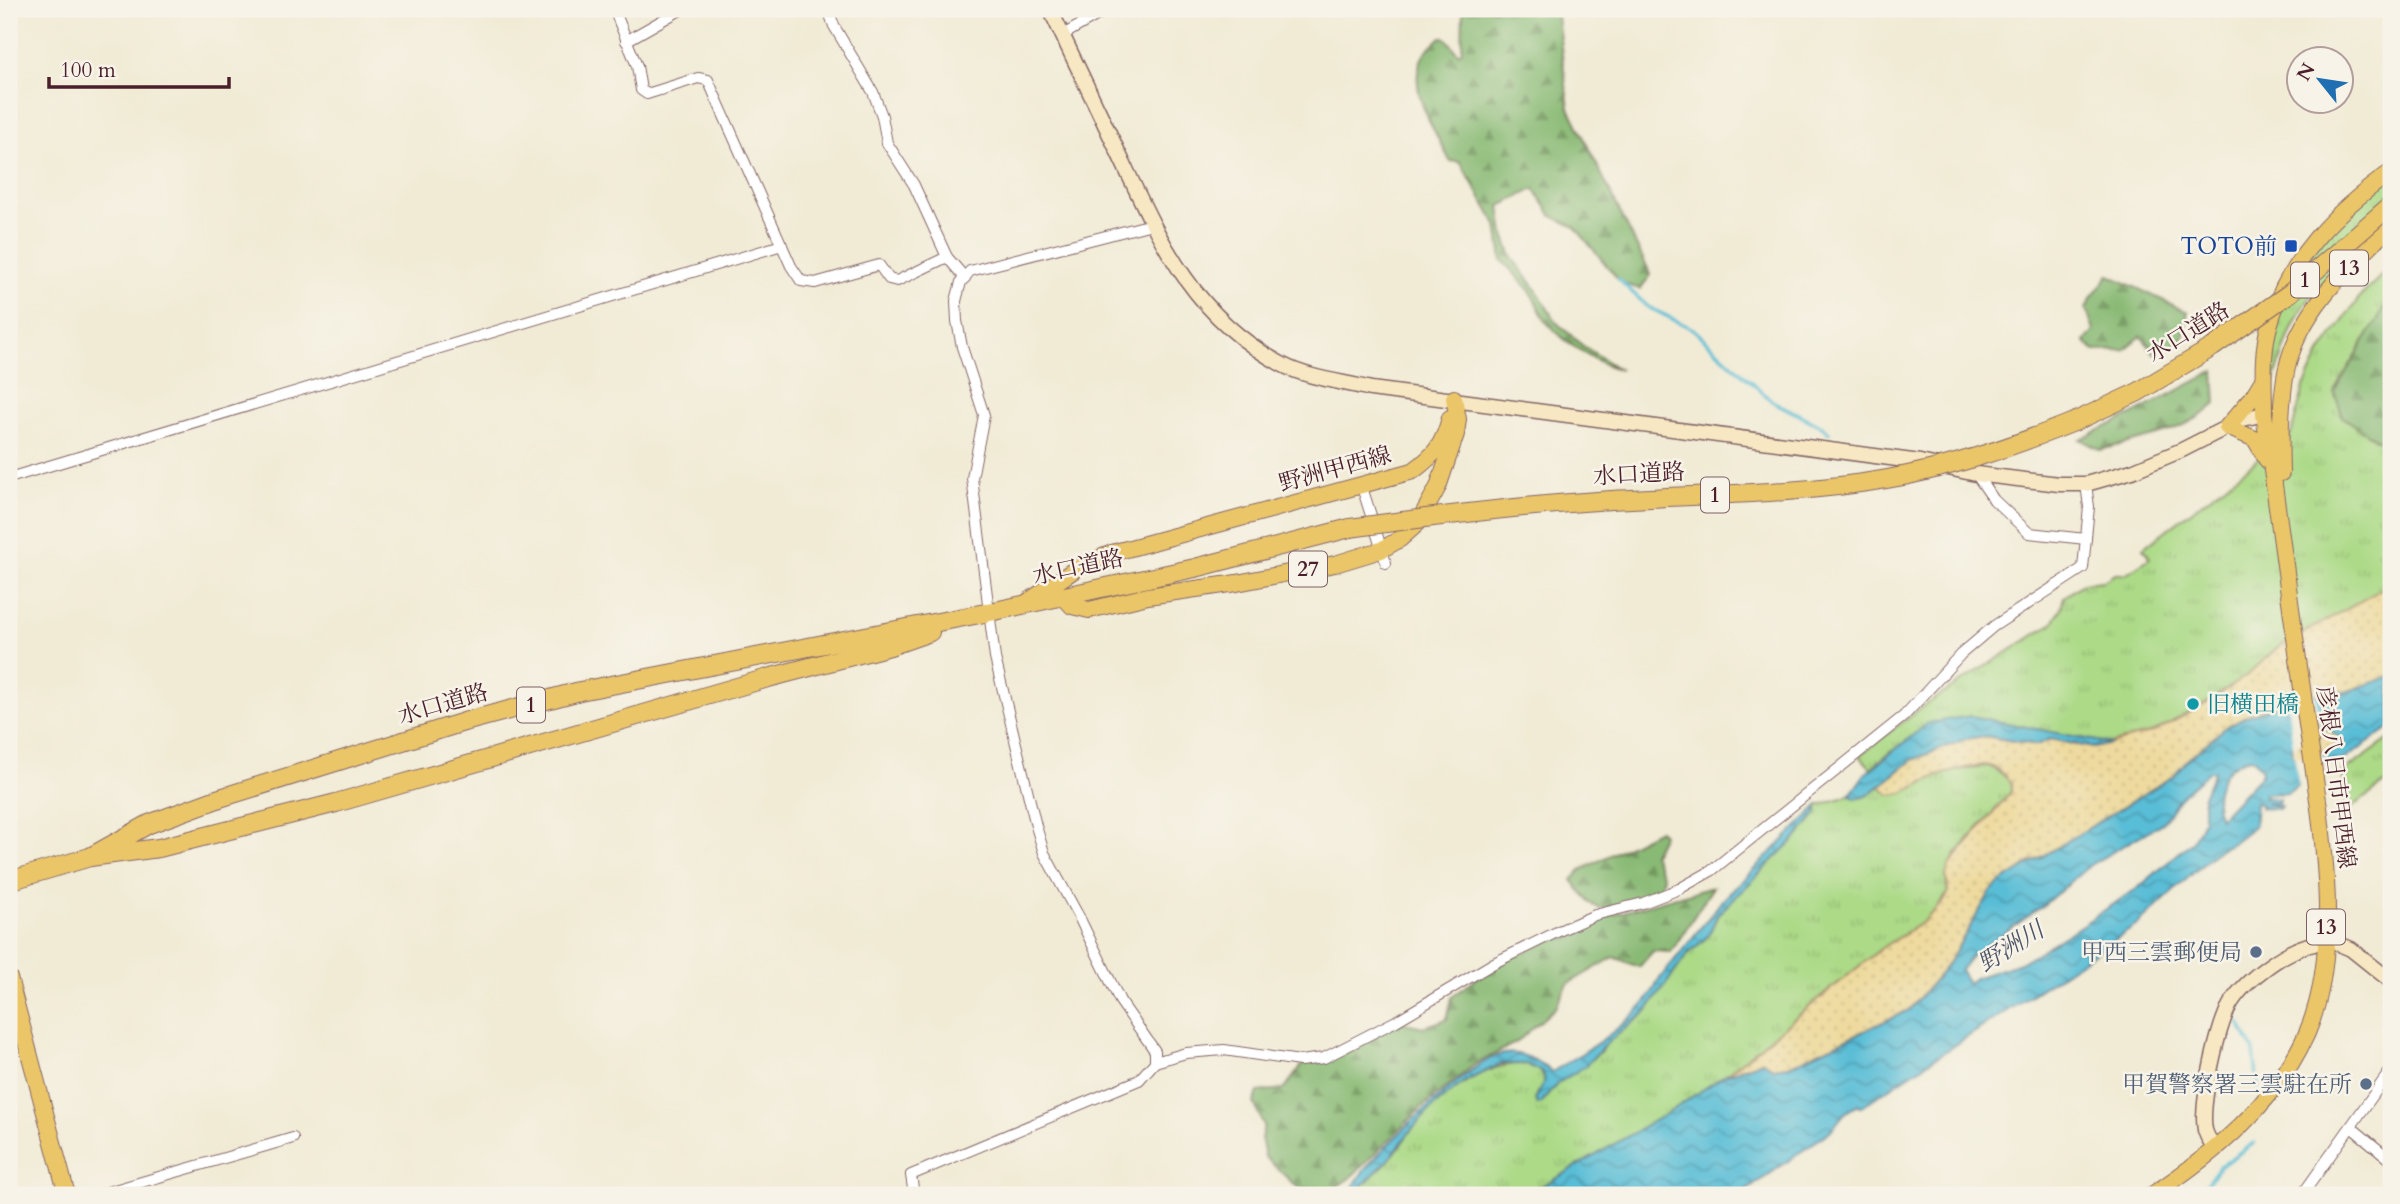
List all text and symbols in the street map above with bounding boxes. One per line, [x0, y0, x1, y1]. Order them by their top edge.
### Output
scale bar [49, 46, 229, 90]
north arrow [2284, 46, 2354, 116]
text: 100 m [60, 56, 116, 85]
text: N [2291, 58, 2322, 86]
place label: TOTO前 [2181, 231, 2277, 262]
marker: TOTO前 [2283, 238, 2299, 254]
road number: 13 [2330, 250, 2368, 286]
road number: 1 [2291, 262, 2319, 298]
street label: 水口道路 [2141, 294, 2235, 370]
street label: 野洲甲西線 [1275, 439, 1395, 499]
street label: 水口道路 [1592, 456, 1686, 492]
road number: 1 [1701, 477, 1729, 512]
street label: 水口道路 [1030, 542, 1126, 592]
road number: 27 [1289, 552, 1327, 586]
street label: 水口道路 [395, 676, 491, 732]
street label: 彦根八日市甲西線 [2309, 684, 2363, 870]
road number: 1 [517, 688, 545, 722]
place label: 旧横田橋 [2207, 689, 2299, 720]
marker: 旧横田橋 [2185, 696, 2201, 712]
road number: 13 [2307, 909, 2345, 944]
water label: 野洲川 [1972, 912, 2053, 980]
place label: 甲西三雲郵便局 [2081, 937, 2242, 968]
marker: 甲西三雲郵便局 [2248, 944, 2264, 960]
place label: 甲賀警察署三雲駐在所 [2122, 1069, 2352, 1100]
marker: 甲賀警察署三雲駐在所 [2358, 1076, 2374, 1092]

